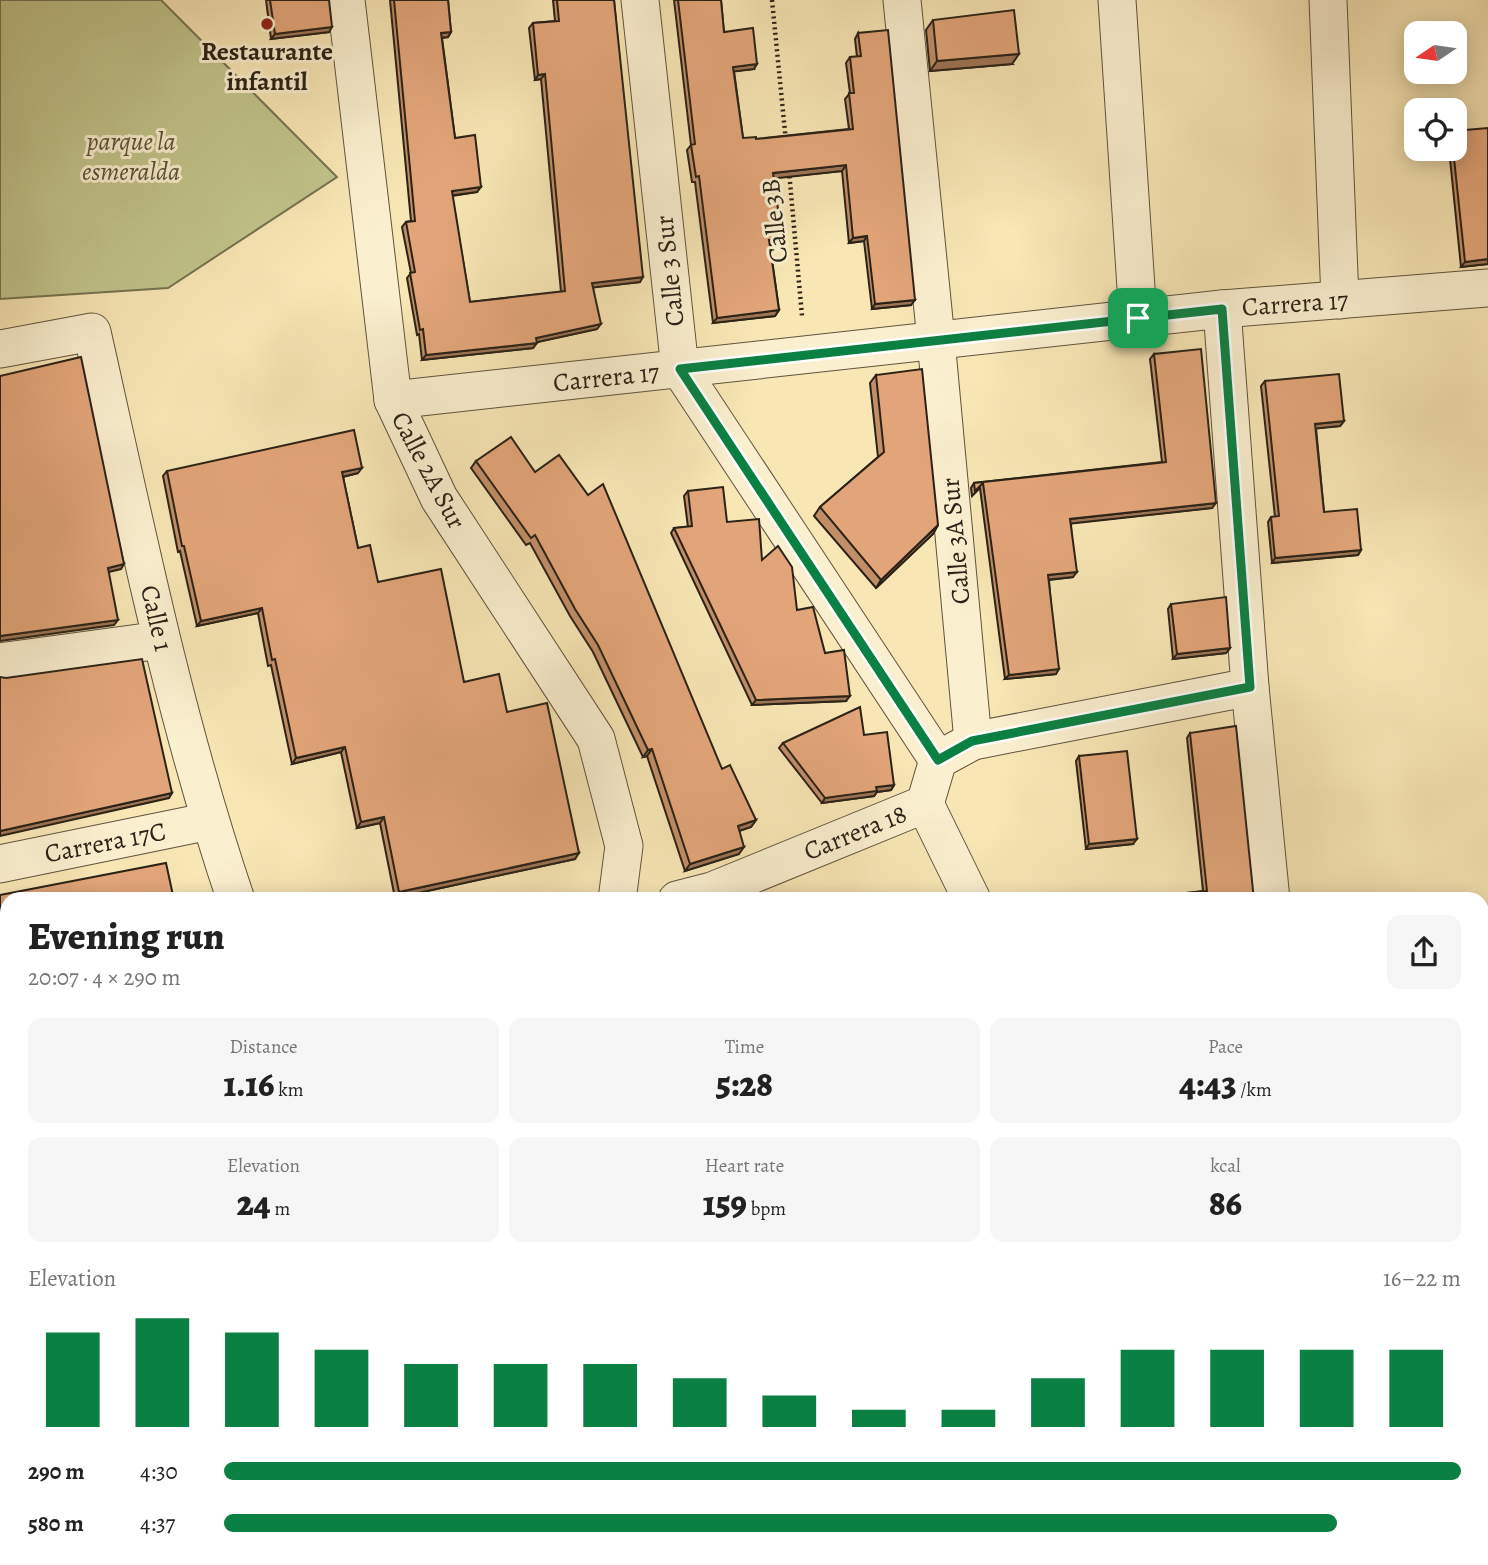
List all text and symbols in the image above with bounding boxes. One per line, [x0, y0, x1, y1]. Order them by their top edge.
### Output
marker: Restaurante infantil [259, 16, 275, 32]
north arrow [1404, 21, 1466, 84]
map controls [1404, 21, 1467, 161]
place label: Restaurante infantil [201, 34, 333, 99]
button: locate [1404, 98, 1467, 161]
park label: parque la esmeralda [82, 124, 180, 189]
street label: Calle 3B [753, 177, 796, 265]
street label: Calle 3 Sur [646, 214, 693, 328]
street label: Carrera 17 [1241, 282, 1349, 325]
pin [1108, 288, 1168, 348]
icon: arrive [1119, 299, 1157, 337]
street label: Carrera 17 [551, 355, 661, 400]
street label: Calle 2A Sur [383, 405, 474, 535]
street label: Calle 3A Sur [933, 476, 978, 606]
street label: Calle 1 [132, 582, 181, 655]
street label: Carrera 18 [798, 796, 912, 869]
street label: Carrera 17C [42, 814, 169, 871]
text: Evening run [28, 910, 225, 962]
button: share [1387, 915, 1461, 989]
text: 20:07 · 4 × 290 m [28, 962, 181, 993]
text: Distance [229, 1034, 298, 1060]
text: Time [725, 1034, 764, 1060]
text: Pace [1208, 1034, 1243, 1060]
text: 1.16 [223, 1060, 275, 1108]
text: 5:28 [716, 1060, 773, 1108]
text: 4:43 [1179, 1060, 1236, 1108]
text: km [275, 1077, 304, 1103]
text: /km [1236, 1077, 1272, 1103]
text: Elevation [227, 1153, 300, 1179]
text: Heart rate [705, 1153, 784, 1179]
text: kcal [1210, 1153, 1241, 1179]
text: 24 [237, 1179, 271, 1227]
text: 159 [703, 1179, 747, 1227]
text: 86 [1209, 1179, 1242, 1227]
text: m [271, 1196, 290, 1222]
text: bpm [747, 1196, 786, 1222]
text: Elevation [28, 1263, 116, 1294]
text: 16–22 m [1383, 1263, 1461, 1294]
text: 290 m [28, 1456, 85, 1487]
text: 4:30 [140, 1456, 178, 1487]
text: 580 m [28, 1508, 84, 1539]
text: 4:37 [140, 1508, 175, 1539]

